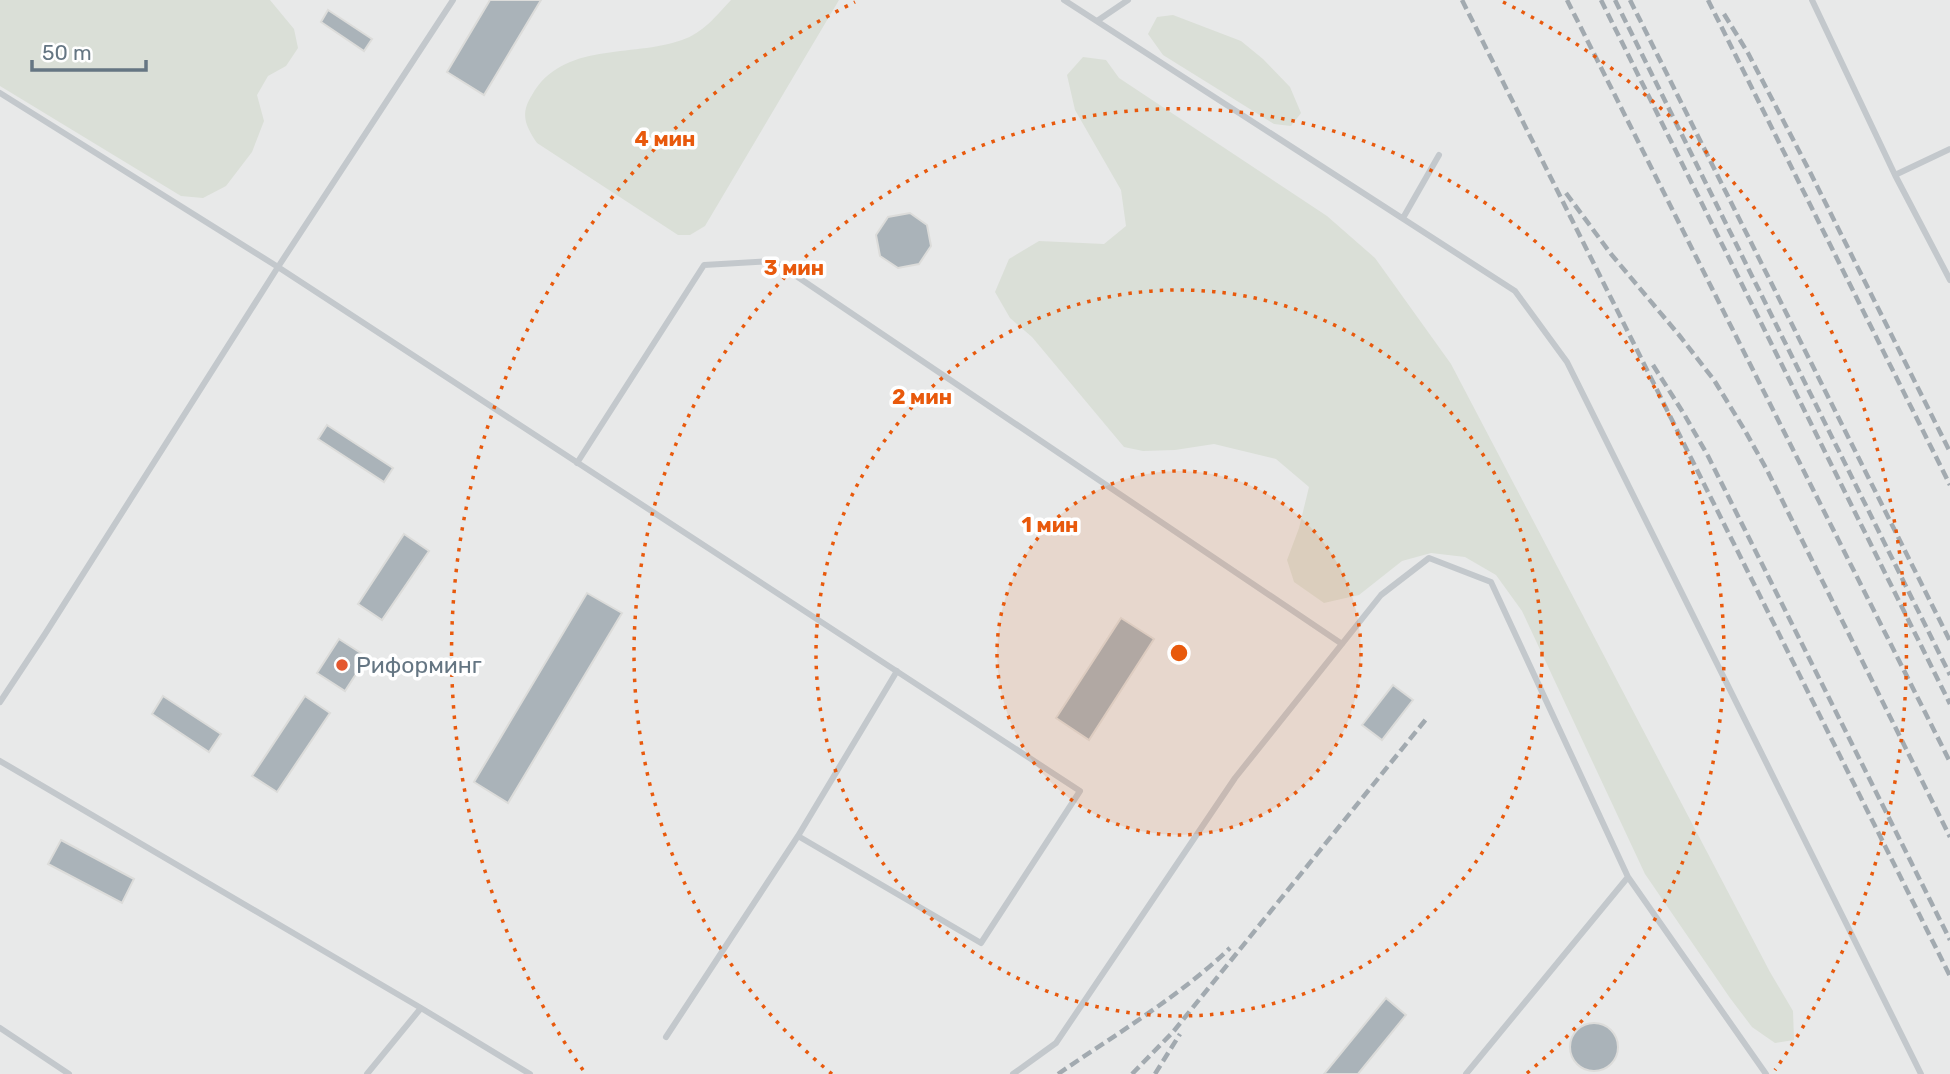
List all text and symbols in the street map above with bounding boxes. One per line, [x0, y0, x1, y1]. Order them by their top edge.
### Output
scale bar [32, 28, 145, 72]
text: 50 m [42, 40, 92, 65]
text: 4 мин [635, 126, 695, 151]
text: 3 мин [764, 255, 824, 280]
text: 2 мин [892, 384, 952, 409]
text: 1 мин [1022, 512, 1078, 537]
centre of rings [1167, 641, 1191, 665]
place label: Риформинг [356, 651, 482, 679]
marker: Риформинг [334, 657, 350, 673]

